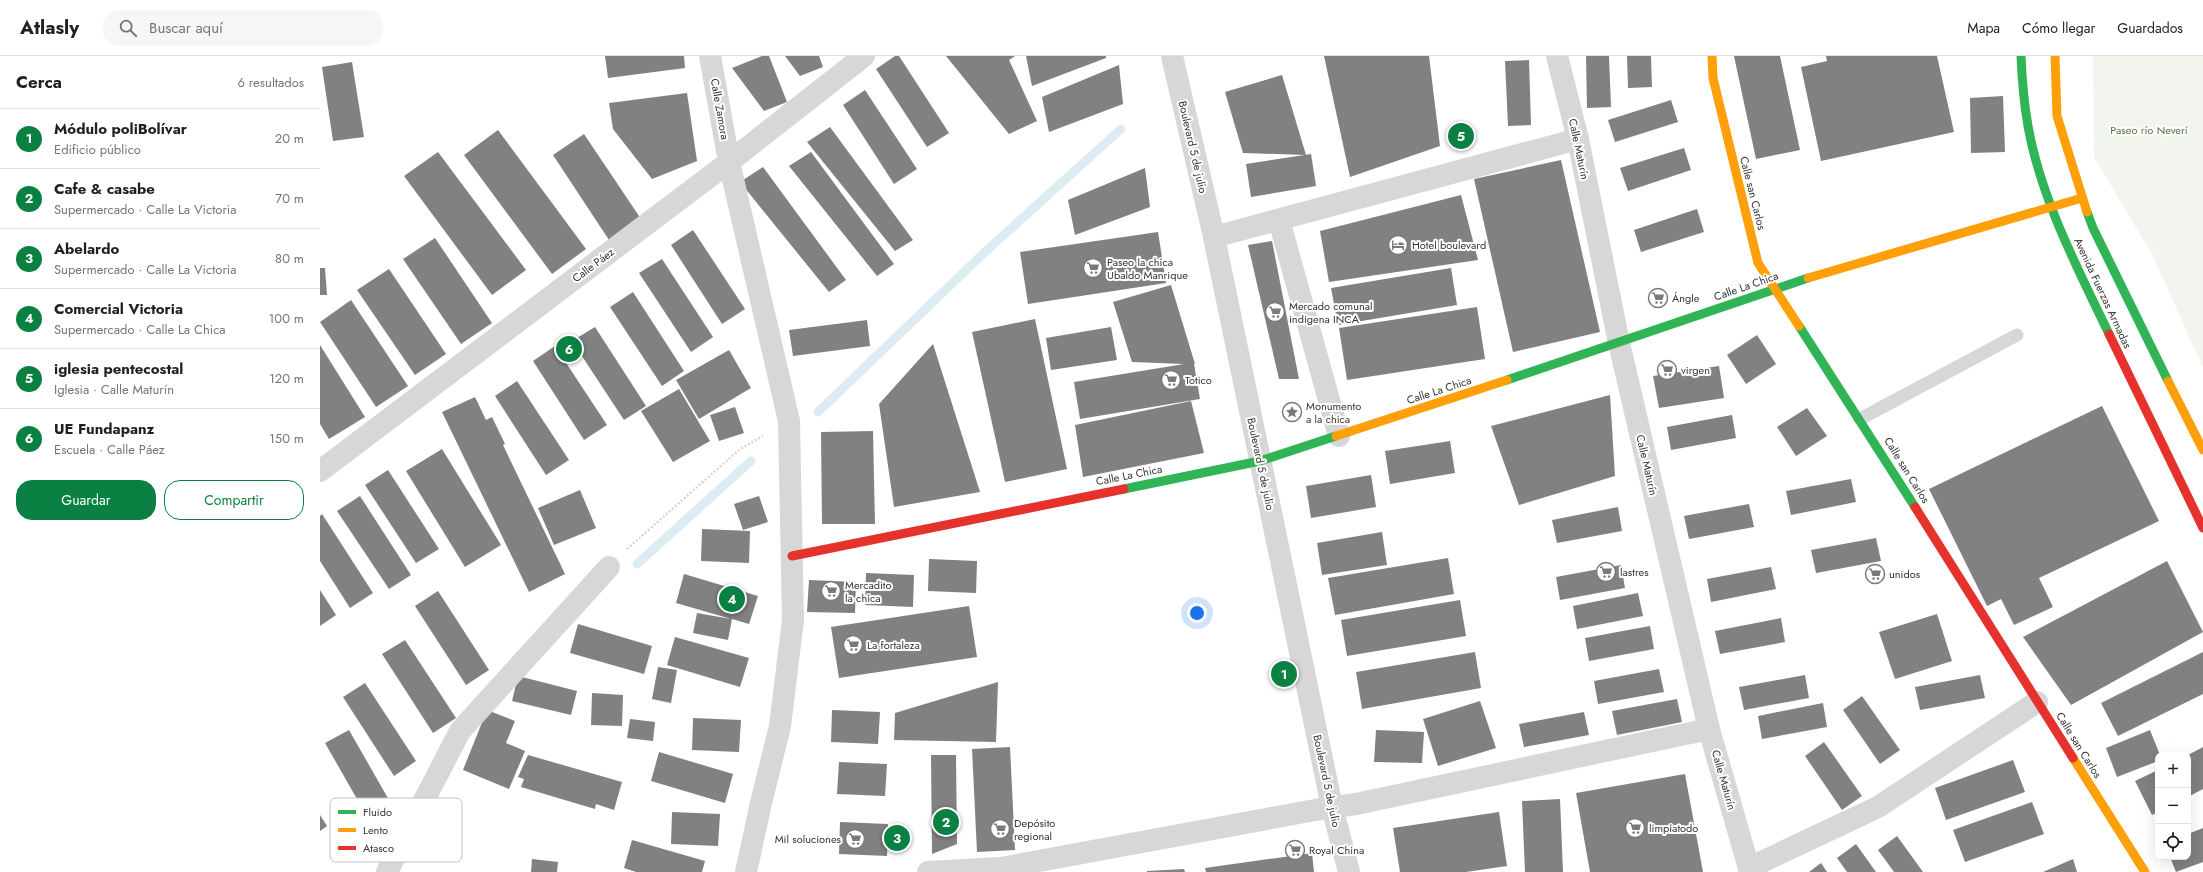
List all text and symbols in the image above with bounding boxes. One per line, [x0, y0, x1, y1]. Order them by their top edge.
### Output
search box [103, 10, 383, 46]
text: Atlasly [20, 14, 79, 41]
icon: search [117, 17, 139, 39]
text: Buscar aquí [149, 17, 223, 39]
text: Mapa [1967, 18, 2000, 38]
text: Cómo llegar [2022, 18, 2095, 38]
text: Guardados [2117, 18, 2183, 38]
text: Cerca [16, 70, 62, 94]
text: 6 resultados [237, 73, 304, 92]
street label: Calle Zamora [707, 77, 733, 141]
street label: Boulevard 5 de julio [1175, 99, 1211, 195]
street label: Calle Maturín [1565, 117, 1593, 181]
text: Módulo poliBolívar [54, 118, 187, 140]
pin: 5 [1448, 121, 1474, 151]
park label: Paseo río Neverí [2110, 122, 2189, 138]
text: 1 [26, 129, 32, 148]
text: 20 m [275, 129, 304, 148]
text: Edificio público [54, 140, 141, 159]
street label: Calle san Carlos [1736, 155, 1770, 232]
text: Cafe & casabe [54, 178, 155, 200]
text: 2 [25, 189, 33, 208]
text: 70 m [275, 189, 304, 208]
text: Supermercado · Calle La Victoria [54, 200, 237, 219]
hotel icon: Hotel boulevard [1387, 234, 1409, 256]
street label: Avenida Fuerzas Armadas [2070, 235, 2136, 351]
place label: Hotel boulevard [1412, 237, 1486, 253]
text: Abelardo [54, 238, 119, 260]
street label: Calle Páez [569, 244, 617, 286]
text: 3 [25, 249, 33, 268]
text: 80 m [275, 249, 304, 268]
place label: Paseo la chica Ubaldo Manrique [1107, 254, 1188, 283]
supermarket icon: Paseo la chica Ubaldo Manrique [1082, 257, 1104, 279]
text: Supermercado · Calle La Victoria [54, 260, 237, 279]
street label: Calle La Chica [1712, 268, 1780, 304]
supermarket icon: Ángle [1647, 287, 1669, 309]
place label: Ángle [1672, 290, 1700, 306]
text: Comercial Victoria [54, 298, 183, 320]
place label: Mercado comunal indigena INCA [1289, 298, 1373, 327]
supermarket icon: Mercado comunal indigena INCA [1264, 301, 1286, 323]
text: 4 [24, 309, 34, 328]
text: 100 m [269, 309, 304, 328]
text: Supermercado · Calle La Chica [54, 320, 226, 339]
pin: 6 [556, 334, 582, 364]
text: iglesia pentecostal [54, 358, 183, 380]
supermarket icon: virgen [1656, 359, 1678, 381]
place label: virgen [1681, 362, 1710, 378]
text: 5 [25, 369, 33, 388]
text: 120 m [269, 369, 304, 388]
supermarket icon: Totico [1160, 369, 1182, 391]
place label: Totico [1185, 372, 1212, 388]
street label: Calle La Chica [1405, 372, 1473, 408]
text: Iglesia · Calle Maturín [54, 380, 174, 399]
place label: Monumento a la chica [1306, 398, 1361, 427]
place icon: Monumento a la chica [1281, 401, 1303, 423]
street label: Boulevard 5 de julio [1243, 416, 1279, 512]
text: UE Fundapanz [54, 418, 154, 440]
text: 6 [25, 429, 33, 448]
text: 150 m [269, 429, 304, 448]
street label: Calle Maturín [1632, 433, 1662, 497]
street label: Calle san Carlos [1880, 434, 1934, 507]
text: Escuela · Calle Páez [54, 440, 165, 459]
street label: Calle La Chica [1095, 461, 1163, 489]
button: Guardar [16, 480, 156, 520]
button: Compartir [164, 480, 304, 520]
supermarket icon: lastres [1595, 561, 1617, 583]
supermarket icon: unidos [1864, 563, 1886, 585]
place label: lastres [1620, 564, 1649, 580]
place label: unidos [1889, 566, 1921, 582]
place label: Mercadito la chica [845, 577, 892, 606]
supermarket icon: Mercadito la chica [820, 580, 842, 602]
pin: 4 [719, 584, 745, 614]
your location [1187, 603, 1207, 623]
supermarket icon: La fortaleza [842, 634, 864, 656]
place label: La fortaleza [867, 637, 920, 653]
pin: 1 [1271, 659, 1297, 689]
street label: Calle san Carlos [2052, 709, 2106, 782]
street label: Boulevard 5 de julio [1309, 733, 1345, 829]
street label: Calle Maturín [1708, 748, 1740, 812]
map controls [2155, 752, 2191, 860]
button: + [2155, 752, 2191, 788]
button: − [2155, 788, 2191, 824]
legend [330, 798, 462, 862]
text: Fluido [363, 804, 392, 820]
pin: 2 [933, 807, 959, 837]
place label: Depósito regional [1014, 815, 1055, 844]
supermarket icon: limpiatodo [1624, 817, 1646, 839]
supermarket icon: Depósito regional [989, 818, 1011, 840]
place label: limpiatodo [1649, 820, 1698, 836]
text: Lento [363, 822, 388, 838]
pin: 3 [884, 823, 910, 853]
button: locate [2155, 824, 2191, 860]
supermarket icon: Mil soluciones [844, 828, 866, 850]
place label: Mil soluciones [775, 831, 842, 847]
supermarket icon: Royal China [1284, 839, 1306, 861]
text: Atasco [363, 840, 394, 856]
place label: Royal China [1309, 842, 1364, 858]

